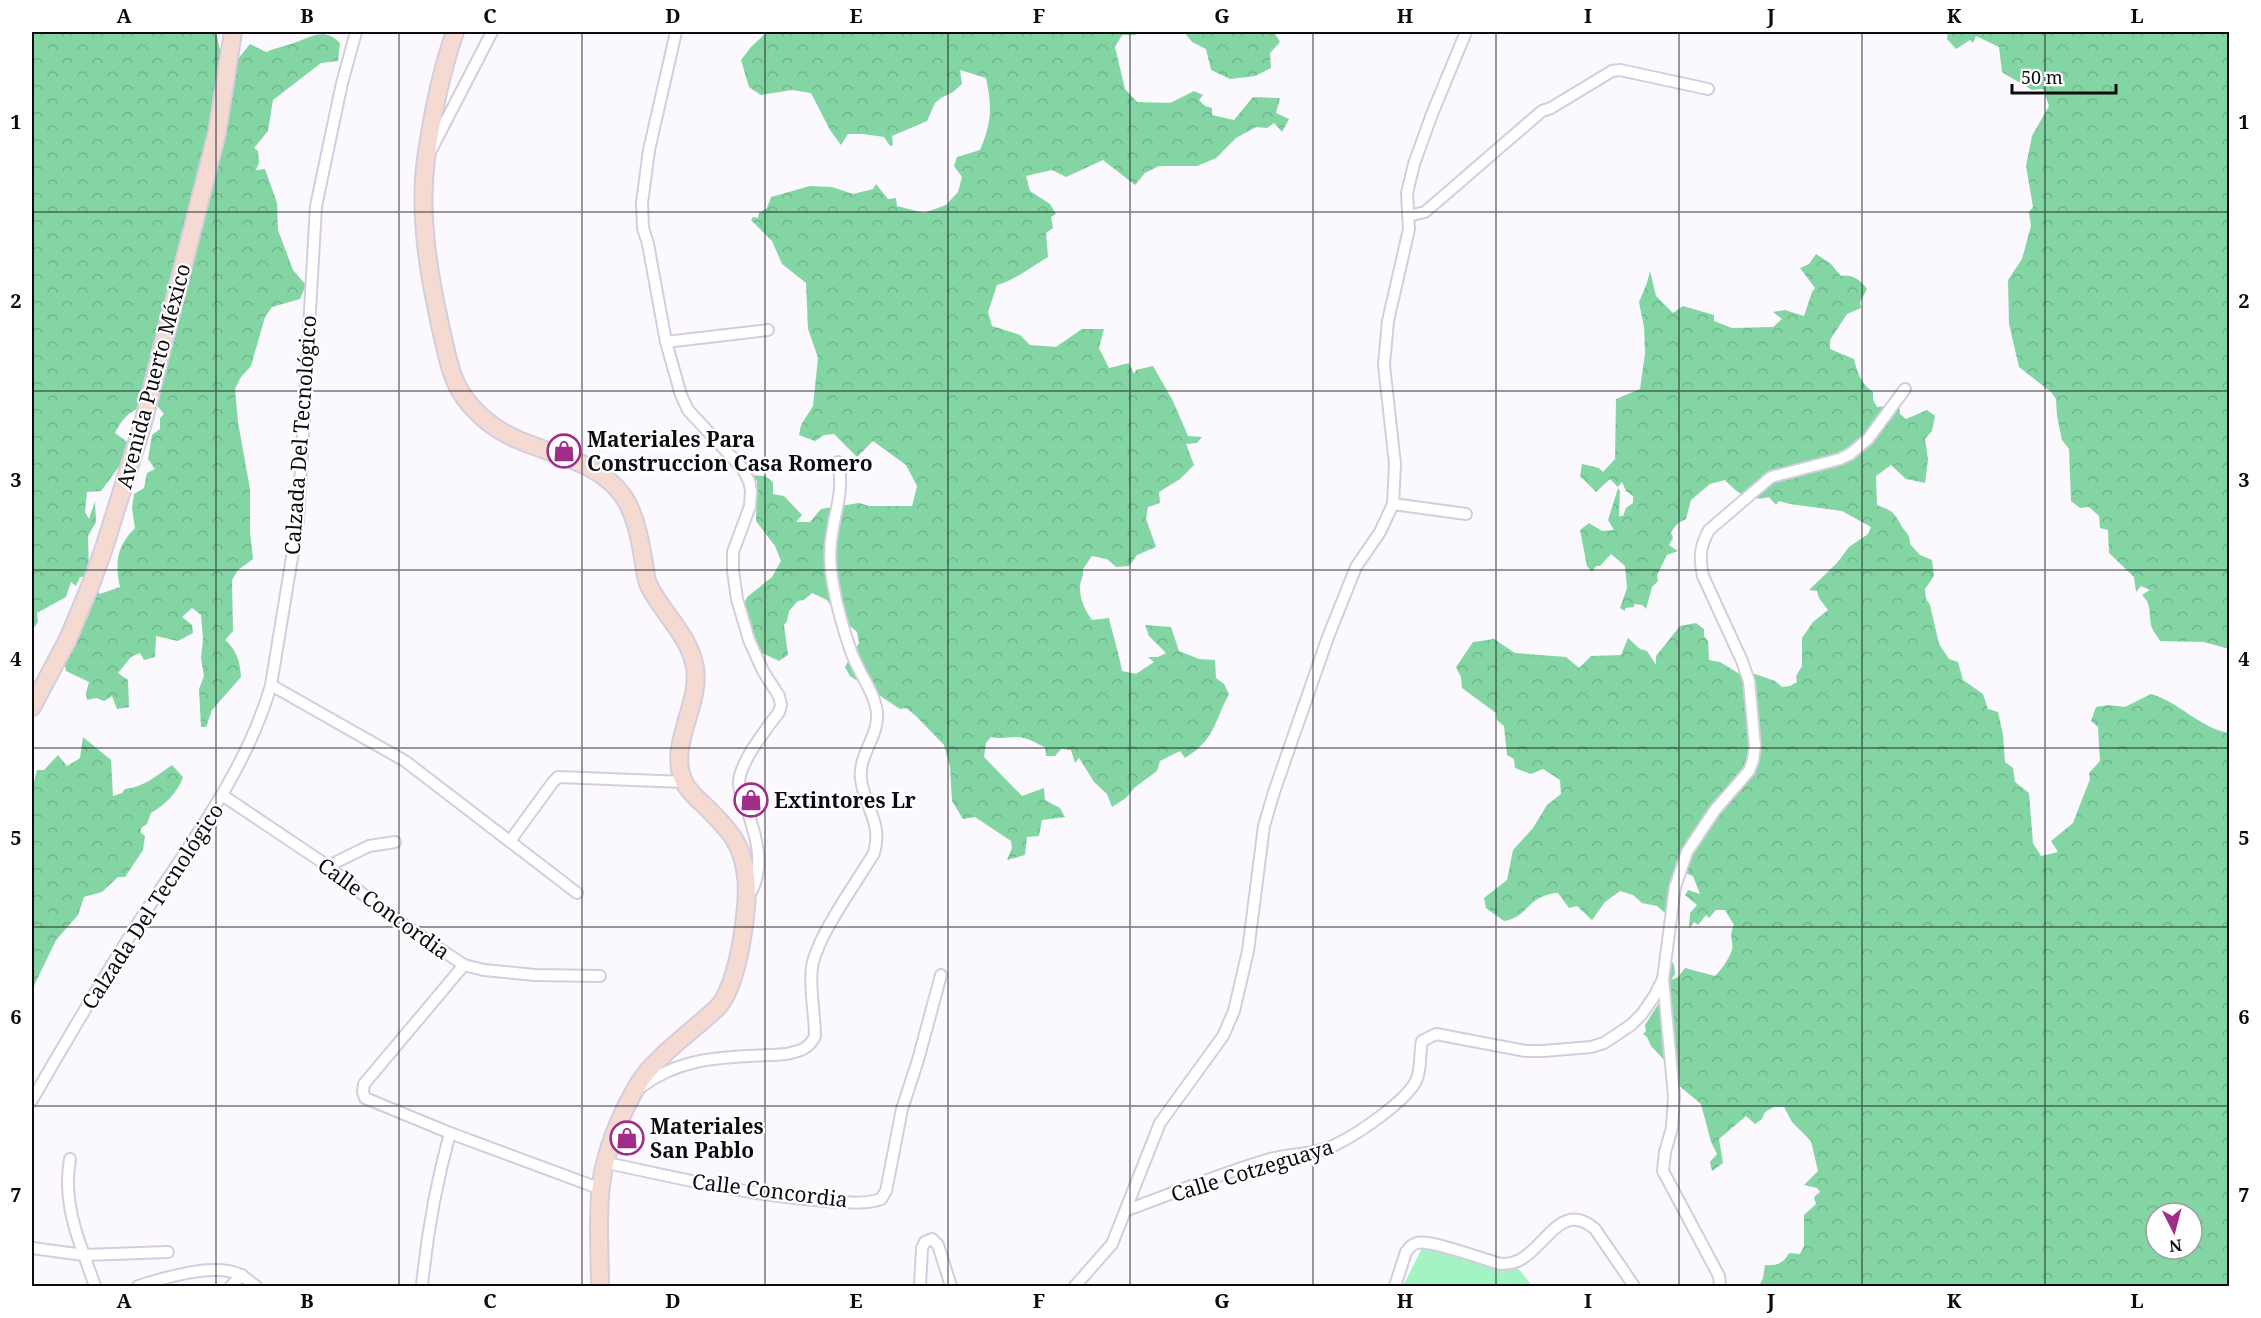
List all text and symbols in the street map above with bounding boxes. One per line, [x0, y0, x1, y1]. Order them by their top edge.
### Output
text: A [116, 2, 132, 29]
text: B [300, 2, 314, 29]
text: C [483, 2, 497, 29]
text: D [665, 2, 681, 29]
text: E [849, 2, 863, 29]
text: F [1033, 2, 1045, 29]
text: G [1214, 2, 1230, 29]
text: H [1397, 2, 1413, 29]
text: I [1584, 2, 1592, 29]
text: J [1766, 2, 1775, 29]
text: K [1947, 2, 1962, 29]
text: L [2130, 2, 2144, 29]
scale bar [2012, 57, 2116, 95]
text: 50 m [2021, 65, 2063, 89]
text: 1 [10, 108, 22, 135]
text: 1 [2238, 108, 2250, 135]
street label: Avenida Puerto México [109, 260, 197, 492]
text: 2 [10, 287, 22, 314]
text: 2 [2238, 287, 2250, 314]
street label: Calzada Del Tecnológico [278, 314, 322, 556]
place label: Materiales Para Construccion Casa Romero [587, 425, 873, 477]
shop icon: Materiales Para Construccion Casa Romero [546, 433, 582, 469]
text: 3 [10, 466, 22, 493]
text: 3 [2238, 466, 2250, 493]
text: 4 [10, 645, 22, 672]
text: 4 [2238, 645, 2250, 672]
shop icon: Extintores Lr [733, 782, 769, 818]
place label: Extintores Lr [774, 786, 916, 814]
street label: Calzada Del Tecnológico [75, 797, 229, 1015]
text: 5 [10, 824, 22, 851]
text: 5 [2238, 824, 2250, 851]
street label: Calle Concordia [312, 851, 456, 965]
text: 6 [10, 1003, 22, 1030]
text: 6 [2238, 1003, 2250, 1030]
place label: Materiales San Pablo [650, 1112, 764, 1164]
shop icon: Materiales San Pablo [609, 1120, 645, 1156]
street label: Calle Cotzeguaya [1167, 1132, 1337, 1208]
street label: Calle Concordia [690, 1167, 850, 1213]
text: 7 [10, 1181, 22, 1208]
text: 7 [2238, 1181, 2250, 1208]
north arrow [2144, 1201, 2204, 1261]
text: N [2168, 1234, 2183, 1258]
text: A [116, 1287, 132, 1314]
text: B [300, 1287, 314, 1314]
text: C [483, 1287, 497, 1314]
text: D [665, 1287, 681, 1314]
text: E [849, 1287, 863, 1314]
text: F [1033, 1287, 1045, 1314]
text: G [1214, 1287, 1230, 1314]
text: H [1397, 1287, 1413, 1314]
text: I [1584, 1287, 1592, 1314]
text: J [1766, 1287, 1775, 1314]
text: K [1947, 1287, 1962, 1314]
text: L [2130, 1287, 2144, 1314]

